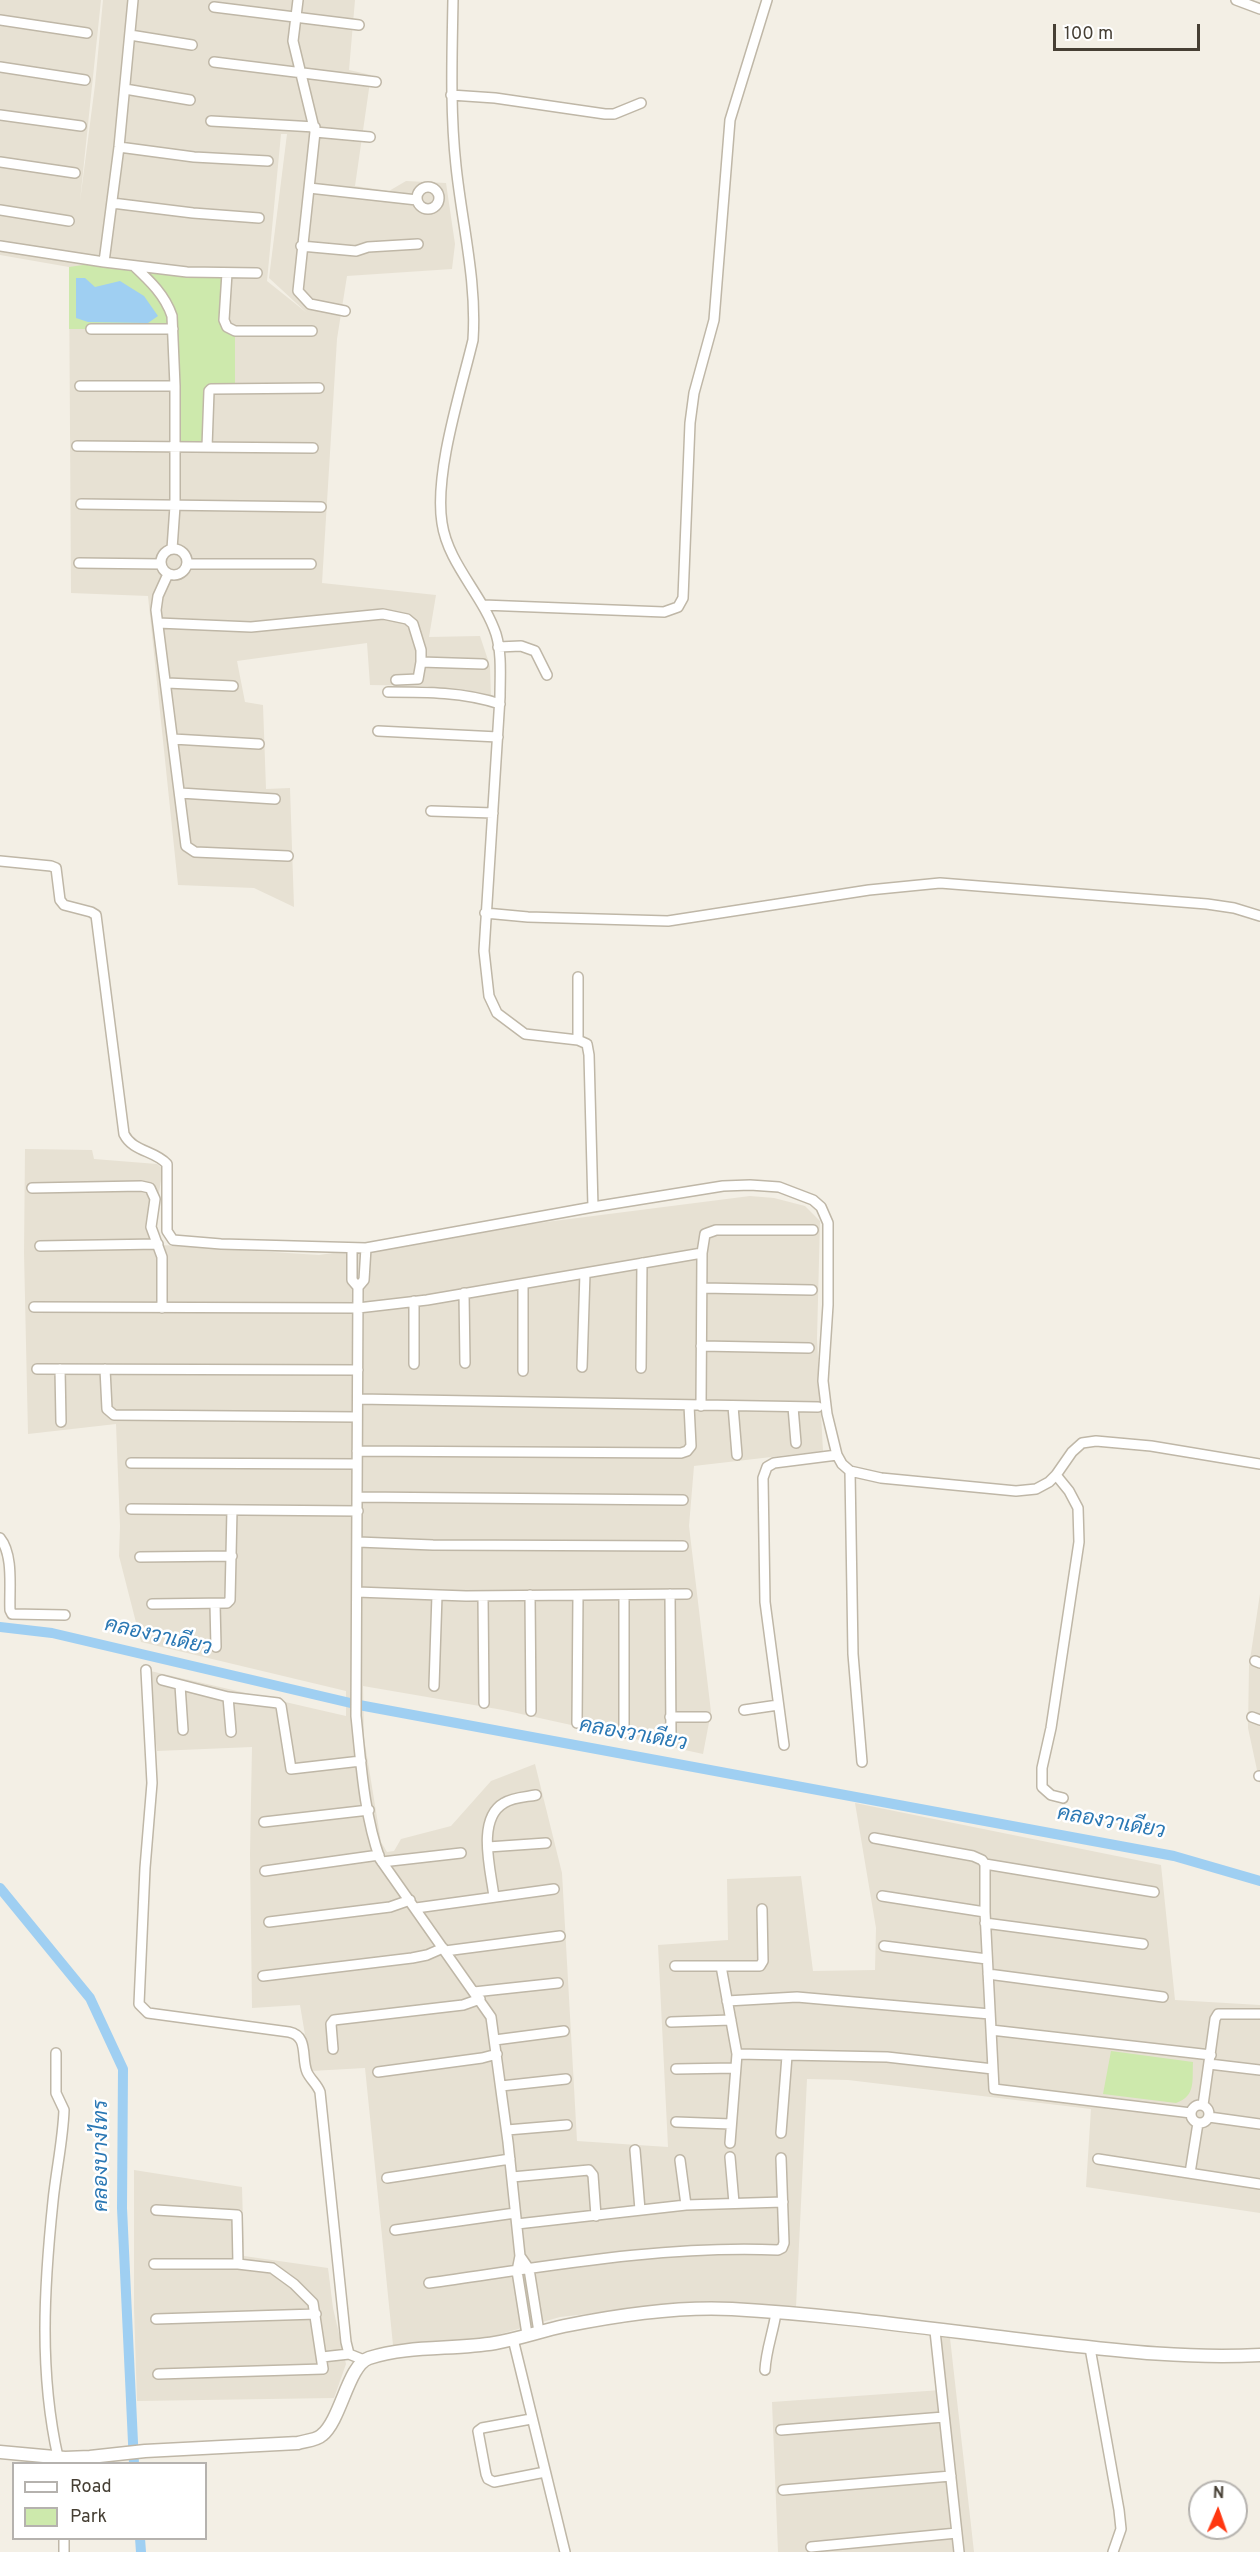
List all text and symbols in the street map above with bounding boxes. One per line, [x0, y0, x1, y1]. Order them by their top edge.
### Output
scale bar [1056, 12, 1203, 50]
text: 100 m [1064, 23, 1113, 46]
water label: คลองวาเดียว [102, 1613, 214, 1663]
water label: คลองวาเดียว [577, 1714, 689, 1758]
water label: คลองวาเดียว [1055, 1802, 1167, 1846]
water label: คลองบางไทร [90, 2100, 116, 2212]
legend [12, 2462, 207, 2540]
text: Road [70, 2476, 112, 2499]
north arrow [1188, 2480, 1248, 2540]
text: N [1212, 2484, 1225, 2504]
text: Park [70, 2506, 107, 2529]

